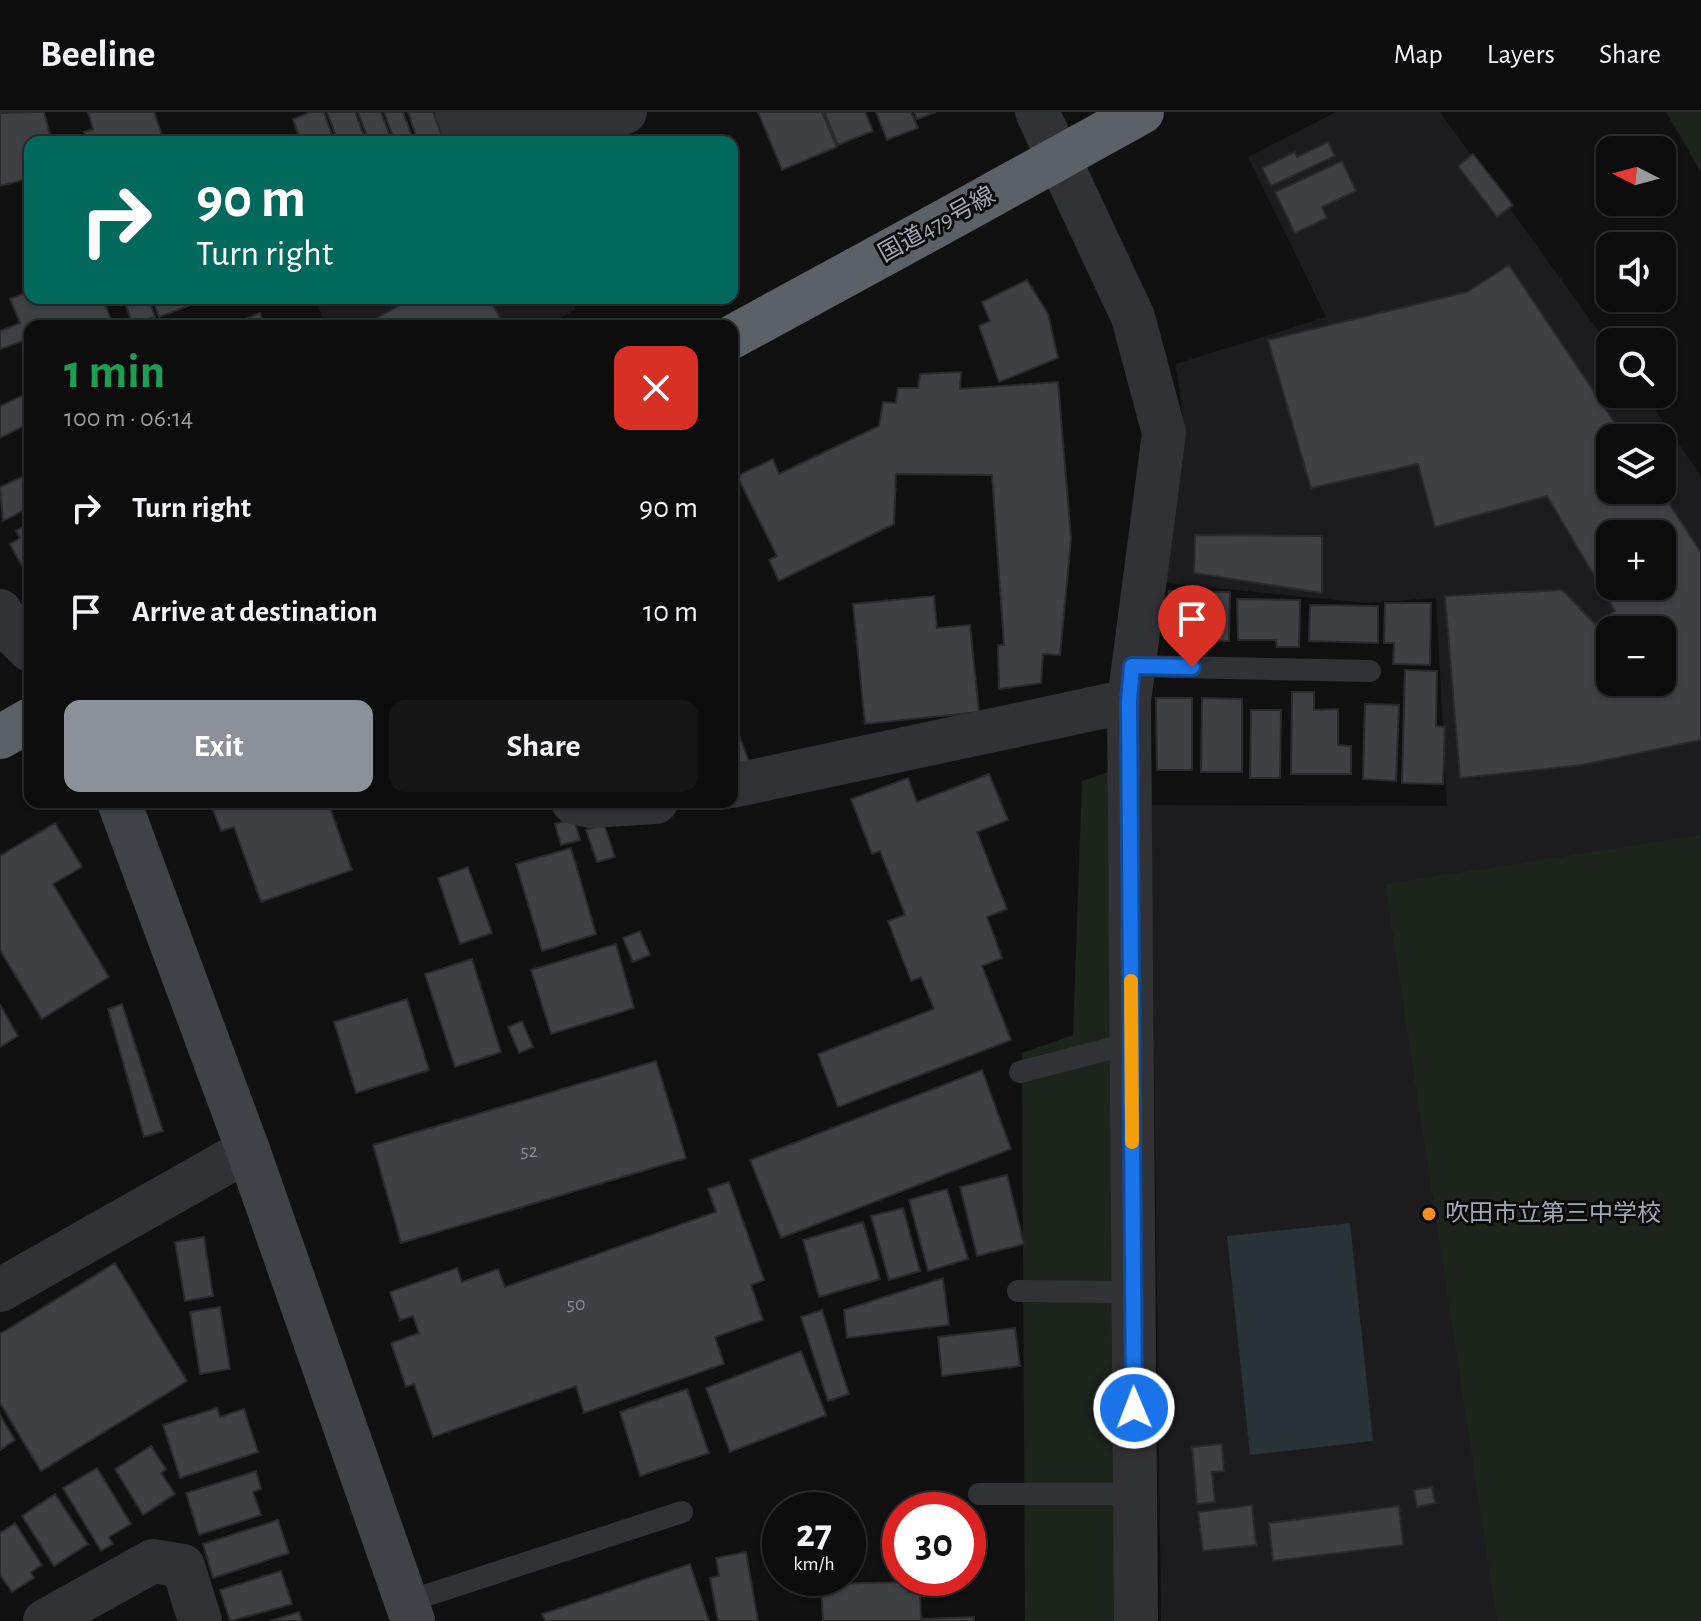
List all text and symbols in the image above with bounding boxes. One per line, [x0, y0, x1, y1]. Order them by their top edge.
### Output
text: Beeline [40, 36, 155, 74]
text: Map [1394, 41, 1443, 69]
text: Layers [1487, 41, 1555, 69]
text: Share [1599, 41, 1661, 69]
north arrow [1596, 136, 1676, 216]
map controls [1596, 136, 1676, 696]
icon: right [64, 168, 168, 272]
text: 90 m [196, 171, 306, 227]
street label: 国道479号線 [874, 182, 999, 267]
button: sound [1596, 232, 1676, 312]
text: Turn right [196, 236, 333, 272]
button: search [1596, 328, 1676, 408]
button: close [614, 346, 698, 430]
text: 1 min [64, 349, 165, 397]
text: 100 m · 06:14 [64, 405, 193, 431]
button: layers [1596, 424, 1676, 504]
icon: right [64, 486, 108, 530]
text: Turn right [132, 493, 251, 523]
text: 90 m [639, 493, 698, 523]
button: + [1596, 520, 1676, 600]
pin [1158, 585, 1226, 667]
icon: arrive [64, 590, 108, 634]
text: Arrive at destination [132, 597, 378, 627]
text: 10 m [643, 597, 698, 627]
icon: arrive [1170, 597, 1214, 641]
button: − [1596, 616, 1676, 696]
button: Exit [64, 700, 373, 792]
button: Share [389, 700, 698, 792]
house number: 52 [520, 1141, 538, 1161]
place label: 吹田市立第三中学校 [1445, 1200, 1661, 1226]
marker: 吹田市立第三中学校 [1420, 1205, 1438, 1223]
house number: 50 [567, 1294, 585, 1314]
position arrow [1092, 1366, 1176, 1450]
speed limit sign: 30 [882, 1492, 986, 1596]
text: 27 [796, 1514, 832, 1554]
text: km/h [793, 1554, 835, 1574]

